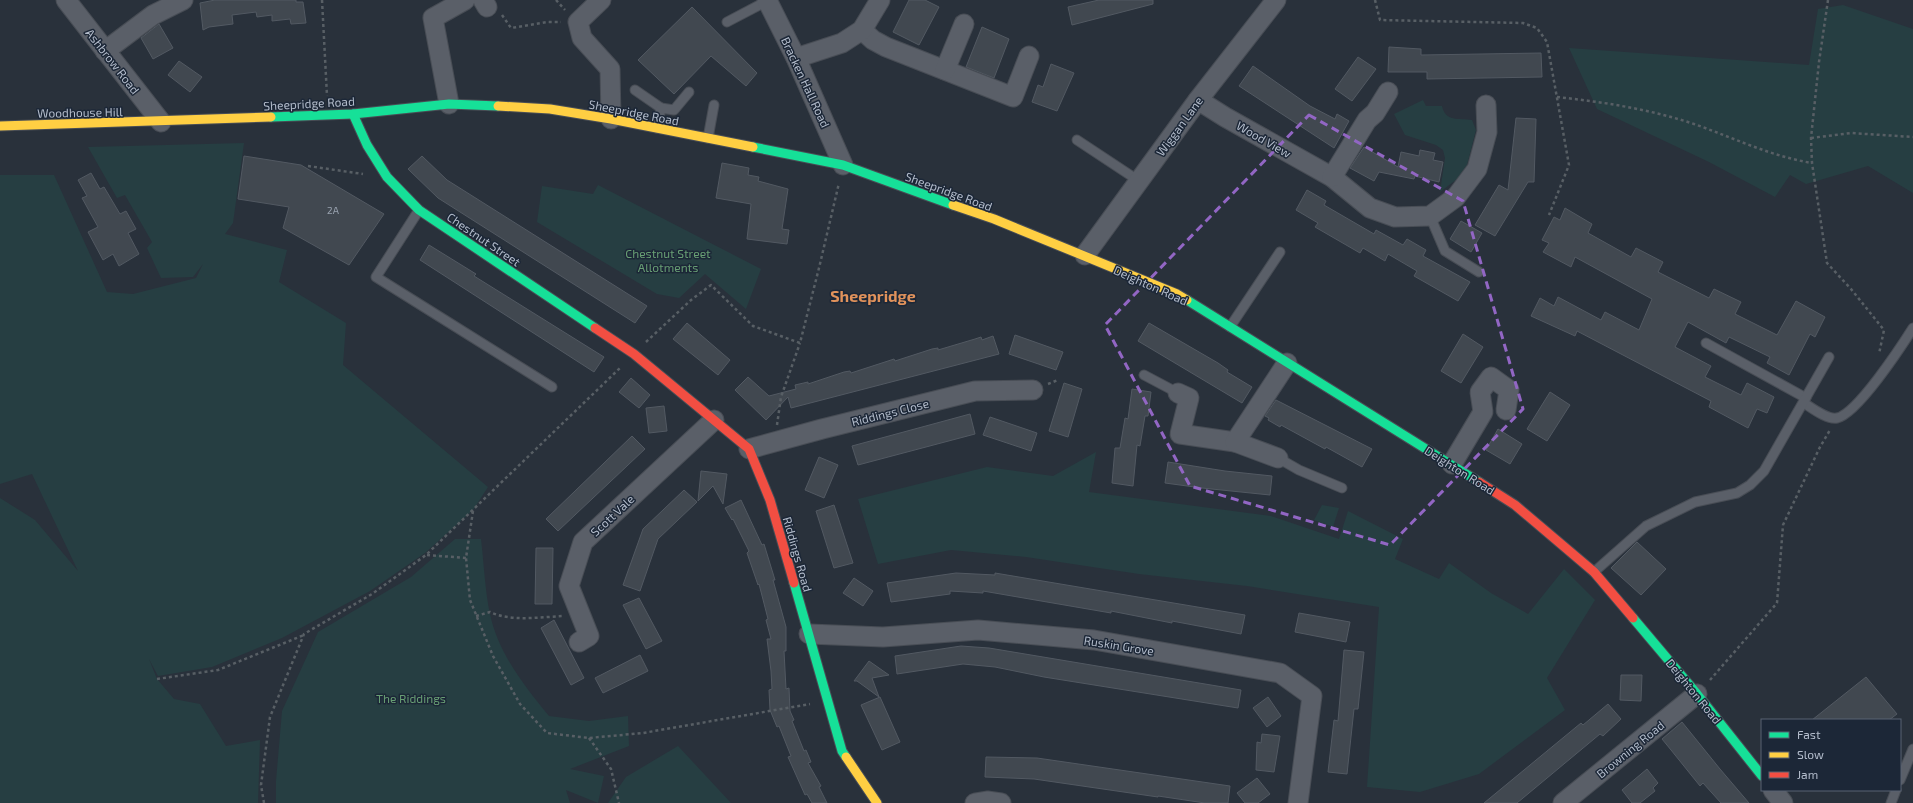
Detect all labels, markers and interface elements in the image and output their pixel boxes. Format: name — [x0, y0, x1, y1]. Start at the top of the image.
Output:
street label: Ashbrow Road — [83, 26, 143, 96]
street label: Bracken Hall Road — [779, 34, 833, 130]
street label: Sheepridge Road — [263, 94, 355, 112]
street label: Wiggan Lane — [1153, 94, 1205, 158]
street label: Sheepridge Road — [588, 96, 680, 128]
street label: Woodhouse Hill — [37, 104, 123, 120]
street label: Wood View — [1234, 118, 1294, 160]
street label: Sheepridge Road — [904, 169, 994, 213]
house number: 2A — [327, 204, 340, 216]
street label: Chestnut Street — [445, 209, 524, 269]
park label: Chestnut Street Allotments — [625, 246, 711, 274]
street label: Deighton Road — [1112, 262, 1190, 308]
district label: Sheepridge — [830, 286, 916, 305]
street label: Riddings Close — [850, 396, 930, 428]
street label: Deighton Road — [1422, 443, 1498, 497]
street label: Scott Vale — [587, 491, 637, 539]
street label: Riddings Road — [781, 515, 815, 593]
street label: Ruskin Grove — [1083, 633, 1155, 657]
street label: Deighton Road — [1663, 656, 1725, 726]
park label: The Riddings — [376, 691, 446, 705]
street label: Browning Road — [1593, 718, 1667, 780]
legend — [1761, 719, 1901, 791]
text: Fast — [1797, 727, 1821, 741]
text: Slow — [1797, 747, 1824, 761]
text: Jam — [1797, 767, 1818, 781]

